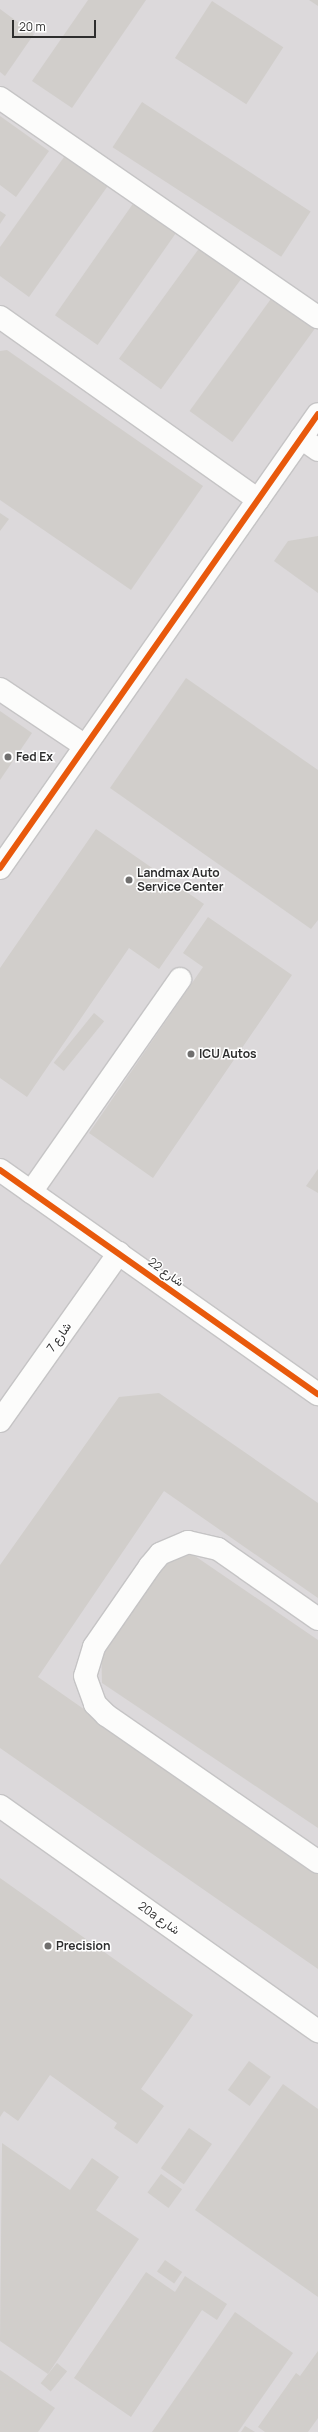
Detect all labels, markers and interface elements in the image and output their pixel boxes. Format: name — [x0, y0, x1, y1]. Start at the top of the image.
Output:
scale bar — [14, 12, 98, 38]
text: 20 m — [19, 18, 46, 35]
place label: Fed Ex — [16, 750, 53, 764]
marker: Fed Ex — [3, 752, 13, 762]
place label: Landmax Auto Service Center — [137, 866, 224, 894]
marker: Landmax Auto Service Center — [124, 875, 134, 885]
place label: ICU Autos — [199, 1047, 256, 1061]
marker: ICU Autos — [186, 1049, 196, 1059]
street label: شارع 22 — [145, 1255, 187, 1289]
street label: شارع 7 — [44, 1320, 74, 1354]
street label: 20a شارع — [135, 1899, 183, 1937]
place label: Precision — [56, 1939, 110, 1953]
marker: Precision — [43, 1941, 53, 1951]

